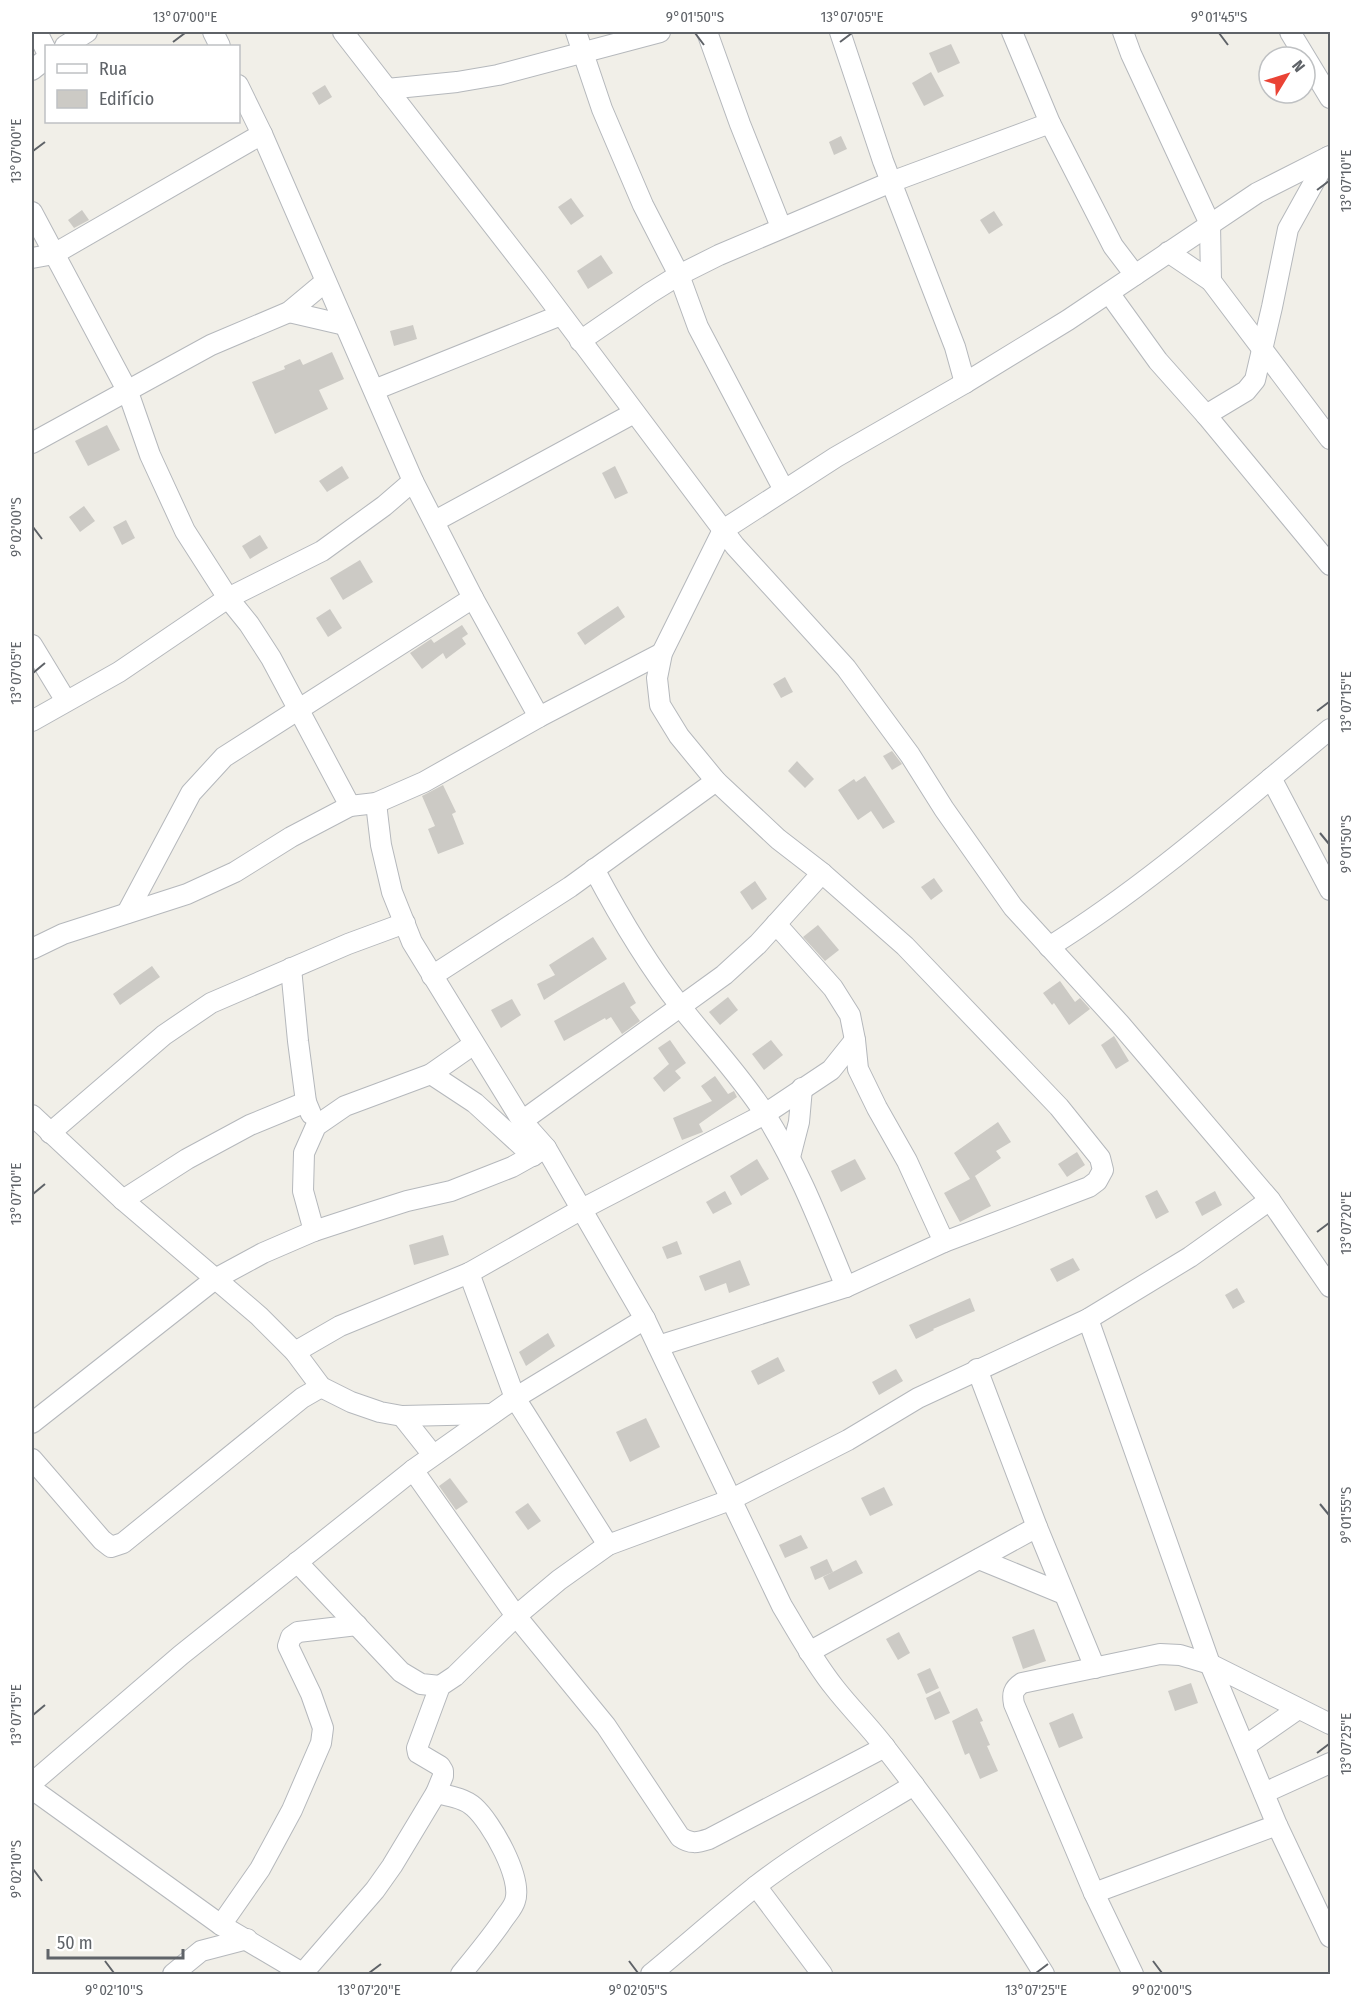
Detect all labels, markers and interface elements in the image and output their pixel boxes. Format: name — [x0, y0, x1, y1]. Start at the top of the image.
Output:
text: 13°07'00"E — [153, 8, 217, 26]
text: 9°01'50"S — [666, 8, 724, 26]
text: 13°07'05"E — [820, 8, 884, 26]
text: 9°01'45"S — [1191, 8, 1247, 26]
legend — [45, 45, 240, 123]
north arrow — [1257, 45, 1317, 105]
text: N — [1288, 56, 1309, 76]
text: Rua — [99, 58, 127, 80]
text: Edifício — [99, 88, 154, 110]
text: 13°07'00"E — [7, 119, 25, 183]
text: 13°07'10"E — [1337, 150, 1355, 212]
text: 9°02'00"S — [7, 497, 25, 557]
text: 13°07'05"E — [7, 641, 25, 705]
text: 13°07'15"E — [1337, 671, 1355, 733]
text: 9°01'50"S — [1337, 815, 1355, 873]
text: 13°07'10"E — [7, 1163, 25, 1225]
text: 13°07'20"E — [1337, 1191, 1355, 1255]
text: 9°01'55"S — [1337, 1486, 1355, 1544]
text: 13°07'15"E — [7, 1684, 25, 1746]
text: 13°07'25"E — [1337, 1713, 1355, 1775]
text: 9°02'10"S — [7, 1840, 25, 1898]
scale bar — [48, 1922, 183, 1960]
text: 50 m — [57, 1932, 93, 1954]
text: 9°02'10"S — [85, 1981, 143, 1999]
text: 13°07'20"E — [337, 1981, 401, 1999]
text: 9°02'05"S — [609, 1981, 667, 1999]
text: 13°07'25"E — [1005, 1981, 1067, 1999]
text: 9°02'00"S — [1132, 1981, 1192, 1999]

